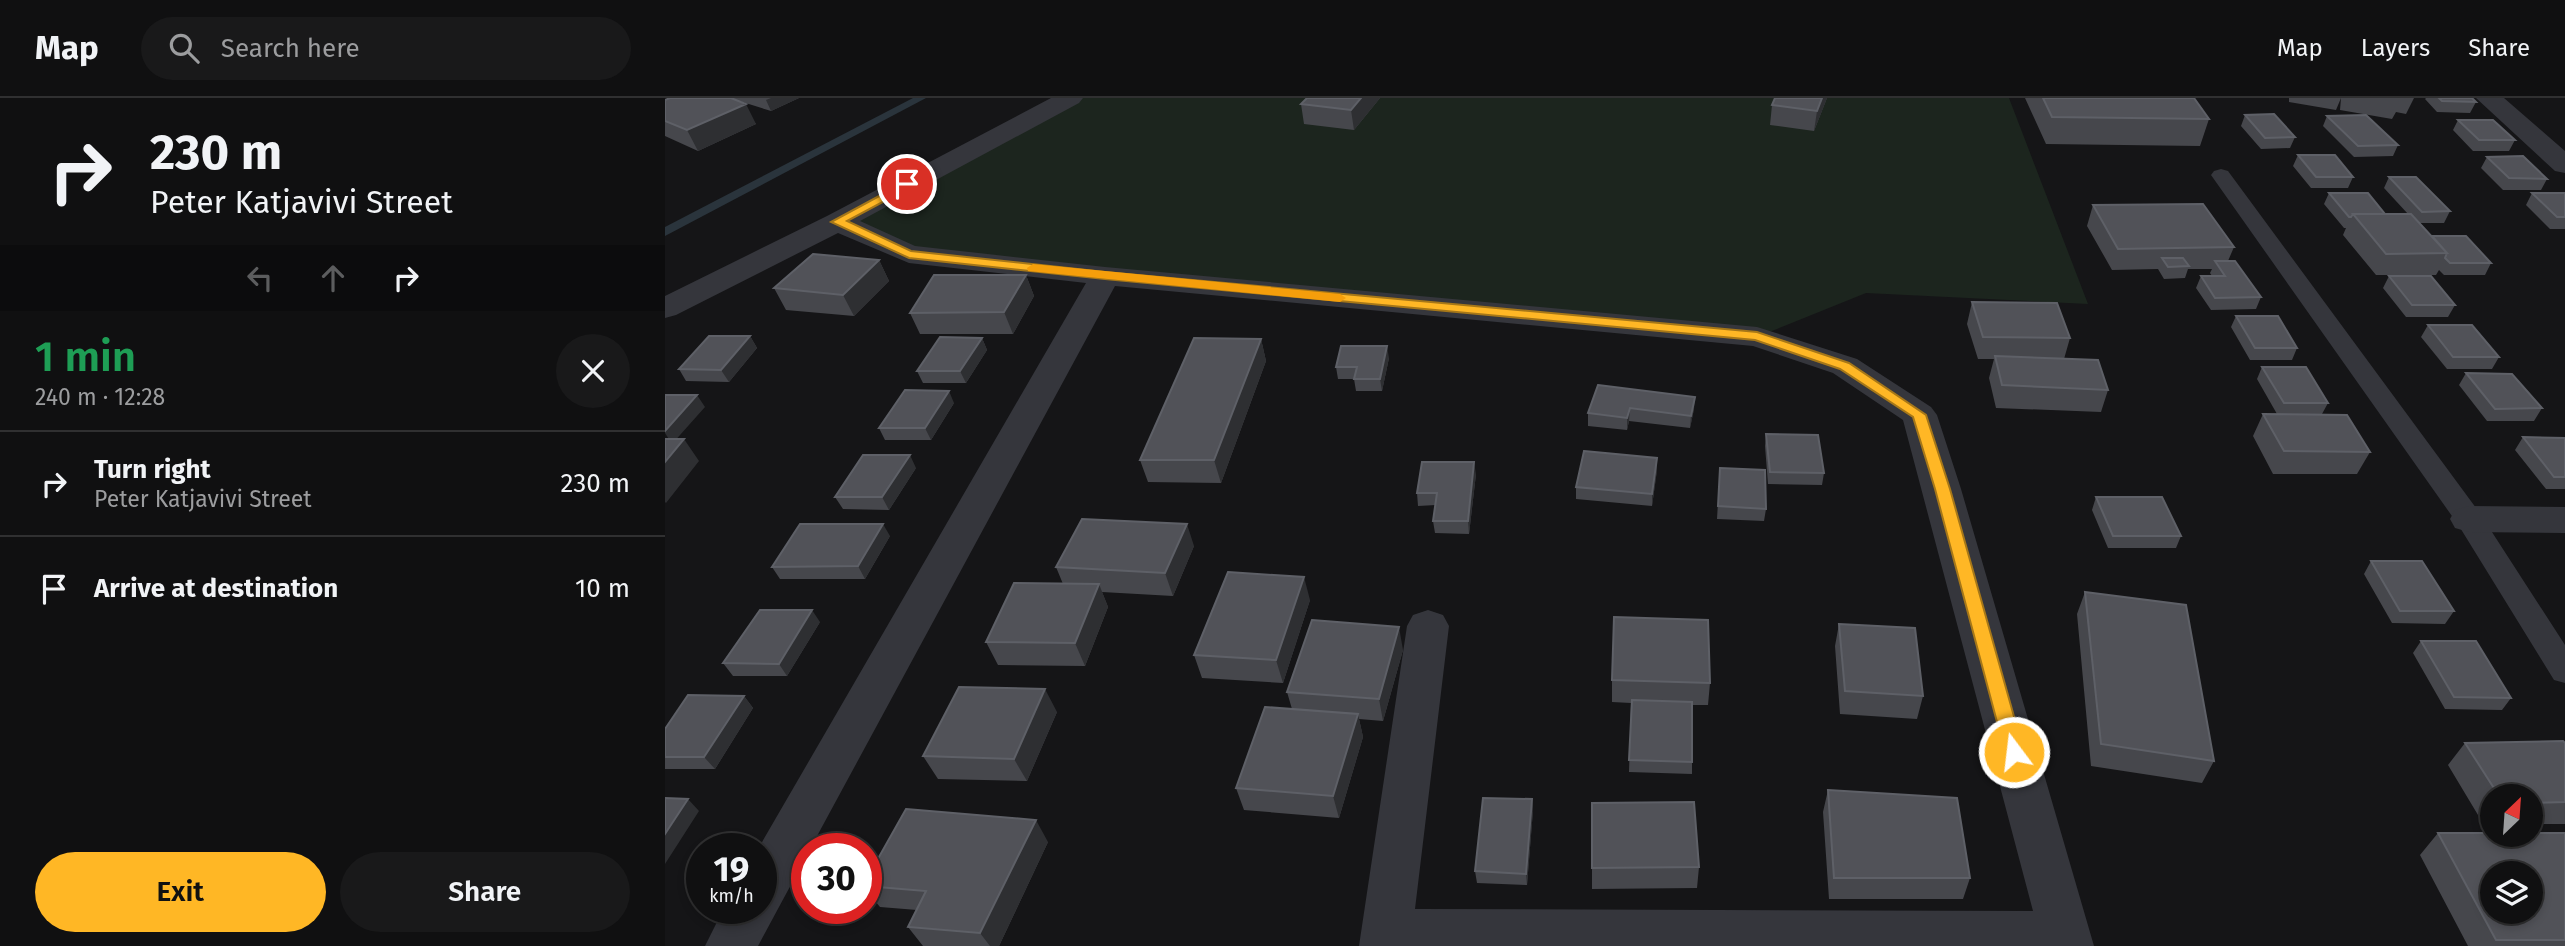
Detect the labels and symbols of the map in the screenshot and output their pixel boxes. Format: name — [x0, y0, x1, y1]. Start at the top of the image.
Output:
pin — [877, 154, 937, 214]
position arrow — [1977, 715, 2051, 789]
north arrow — [2480, 784, 2543, 847]
speed limit sign: 30 — [791, 833, 882, 924]

